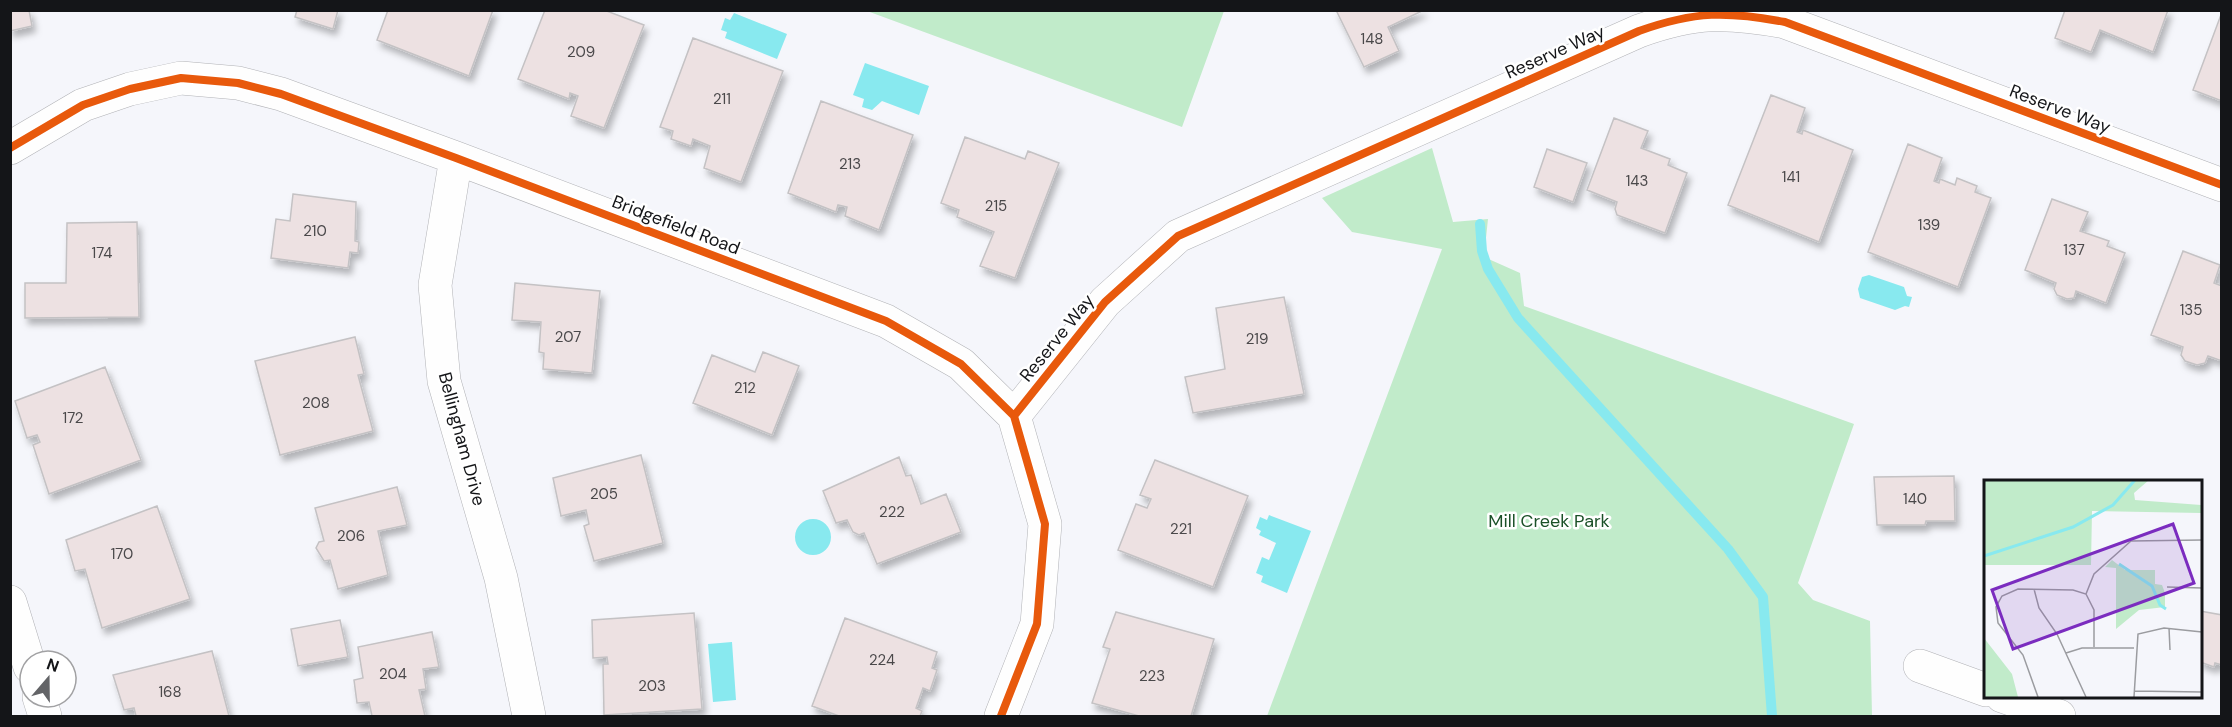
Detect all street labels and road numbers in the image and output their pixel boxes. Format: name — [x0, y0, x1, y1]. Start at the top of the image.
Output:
street label: Reserve Way — [1502, 19, 1608, 85]
street label: Reserve Way — [2006, 79, 2114, 139]
street label: Bridgefield Road — [609, 190, 743, 260]
street label: Reserve Way — [1014, 289, 1100, 387]
street label: Bellingham Drive — [433, 370, 491, 508]

